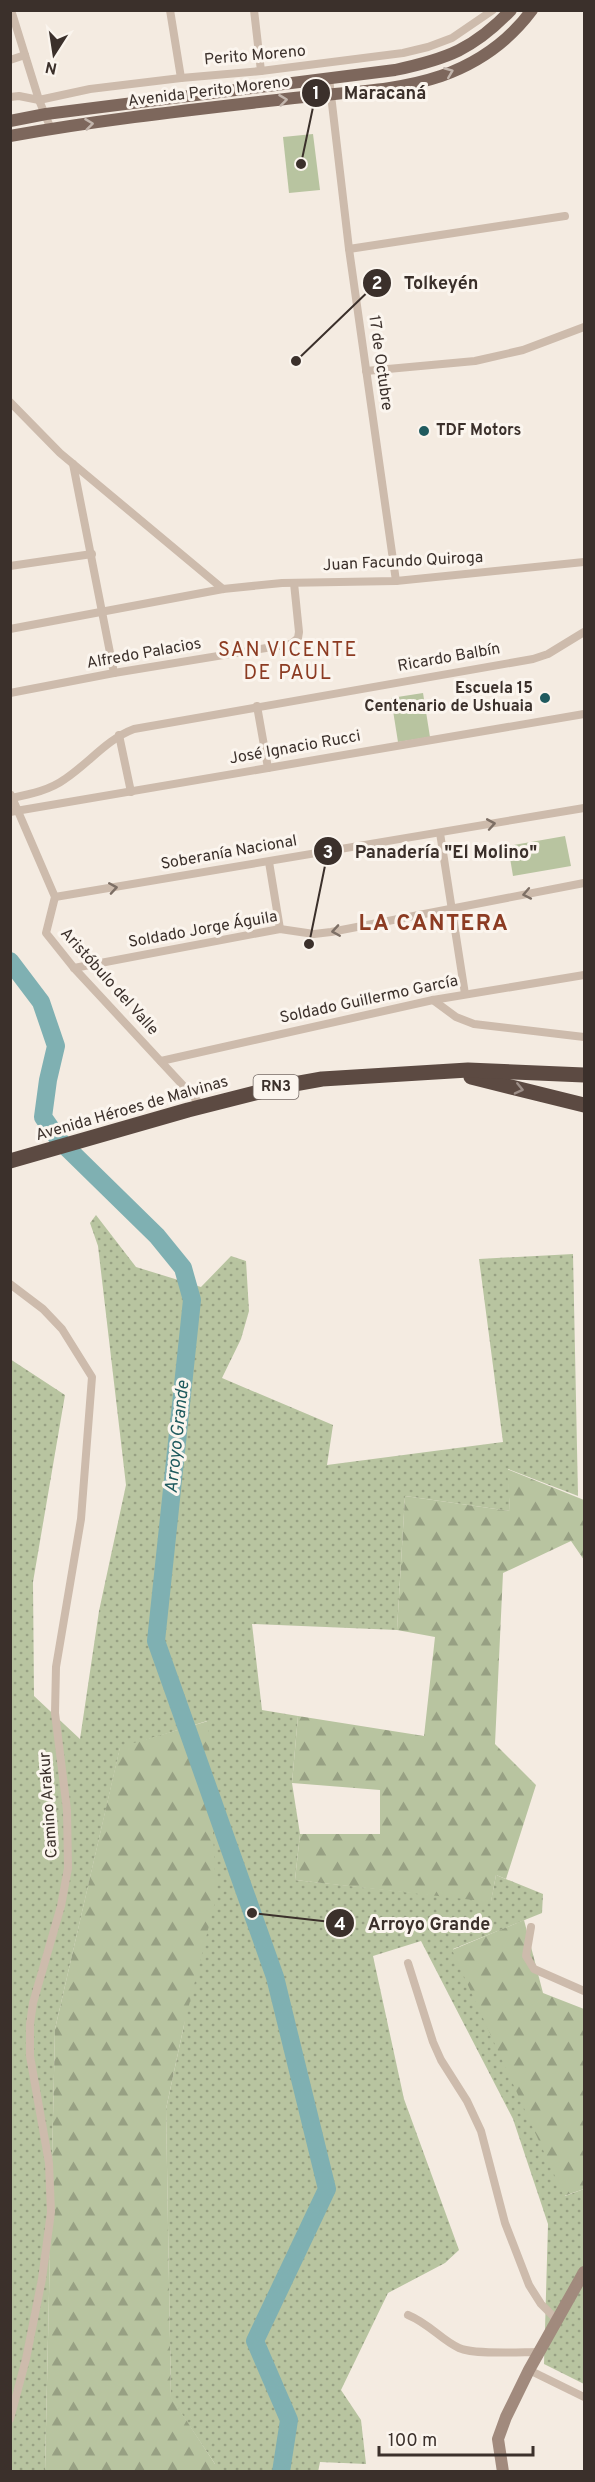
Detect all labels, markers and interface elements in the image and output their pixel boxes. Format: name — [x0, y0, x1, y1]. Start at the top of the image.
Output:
north arrow — [24, 24, 84, 84]
street label: Perito Moreno — [203, 42, 307, 70]
text: N — [44, 56, 59, 78]
one-way arrow — [443, 67, 454, 79]
street label: Avenida Perito Moreno — [127, 72, 291, 112]
callout: Maracaná — [301, 75, 438, 111]
text: 1 — [312, 83, 320, 106]
text: Maracaná — [344, 83, 426, 106]
one-way arrow — [278, 94, 287, 106]
one-way arrow — [84, 118, 94, 130]
callout: Tolkeyén — [362, 265, 490, 301]
text: 2 — [371, 273, 383, 296]
text: Tolkeyén — [404, 273, 478, 296]
street label: 17 de Octubre — [363, 314, 397, 412]
place label: TDF Motors — [436, 421, 522, 441]
marker: TDF Motors — [417, 424, 431, 438]
street label: Juan Facundo Quiroga — [322, 548, 484, 576]
street label: Alfredo Palacios — [85, 634, 203, 674]
district label: SAN VICENTE DE PAUL — [218, 638, 358, 687]
street label: Ricardo Balbín — [396, 639, 502, 677]
place label: Escuela 15 Centenario de Ushuaia — [364, 679, 533, 717]
marker: Escuela 15 Centenario de Ushuaia — [538, 691, 552, 705]
street label: José Ignacio Rucci — [228, 727, 362, 769]
one-way arrow — [486, 818, 496, 831]
street label: Soberanía Nacional — [159, 831, 299, 875]
callout: Panadería "El Molino" — [313, 833, 549, 869]
text: 3 — [323, 842, 333, 865]
text: Panadería "El Molino" — [355, 842, 537, 865]
one-way arrow — [107, 882, 117, 895]
one-way arrow — [522, 887, 532, 900]
street label: Soldado Jorge Águila — [126, 905, 279, 953]
district label: LA CANTERA — [359, 911, 509, 938]
street label: Aristóbulo del Valle — [55, 924, 163, 1040]
one-way arrow — [331, 924, 341, 937]
street label: Soldado Guillermo García — [278, 971, 460, 1029]
street label: Avenida Héroes de Malvinas — [33, 1072, 231, 1146]
road number: RN3 — [254, 1075, 298, 1099]
one-way arrow — [514, 1081, 524, 1094]
water label: Arroyo Grande — [161, 1379, 195, 1494]
street label: Camino Arakur — [35, 1751, 63, 1859]
callout: Arroyo Grande — [325, 1905, 502, 1941]
text: 4 — [334, 1914, 346, 1937]
text: Arroyo Grande — [368, 1914, 490, 1937]
scale bar — [379, 2419, 534, 2457]
text: 100 m — [388, 2430, 437, 2453]

